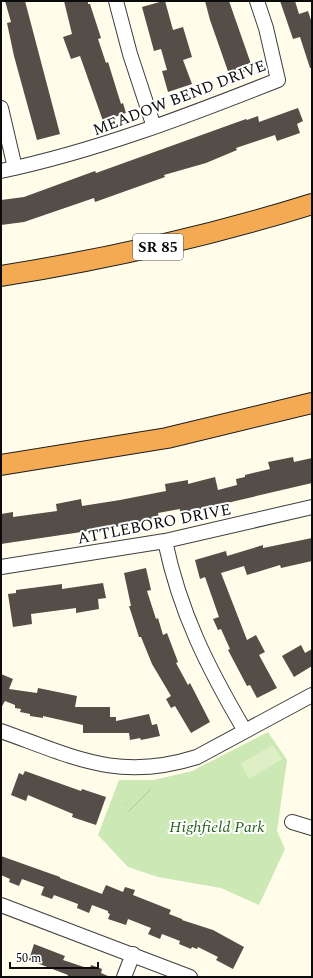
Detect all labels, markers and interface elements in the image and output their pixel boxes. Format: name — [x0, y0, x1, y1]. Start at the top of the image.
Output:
street label: MEADOW BEND DRIVE — [89, 54, 270, 142]
road number: SR 85 — [133, 234, 183, 260]
street label: ATTLEBORO DRIVE — [75, 497, 233, 551]
park label: Highfield Park — [169, 815, 265, 839]
scale bar — [10, 944, 98, 970]
text: 50 m — [16, 949, 41, 968]

